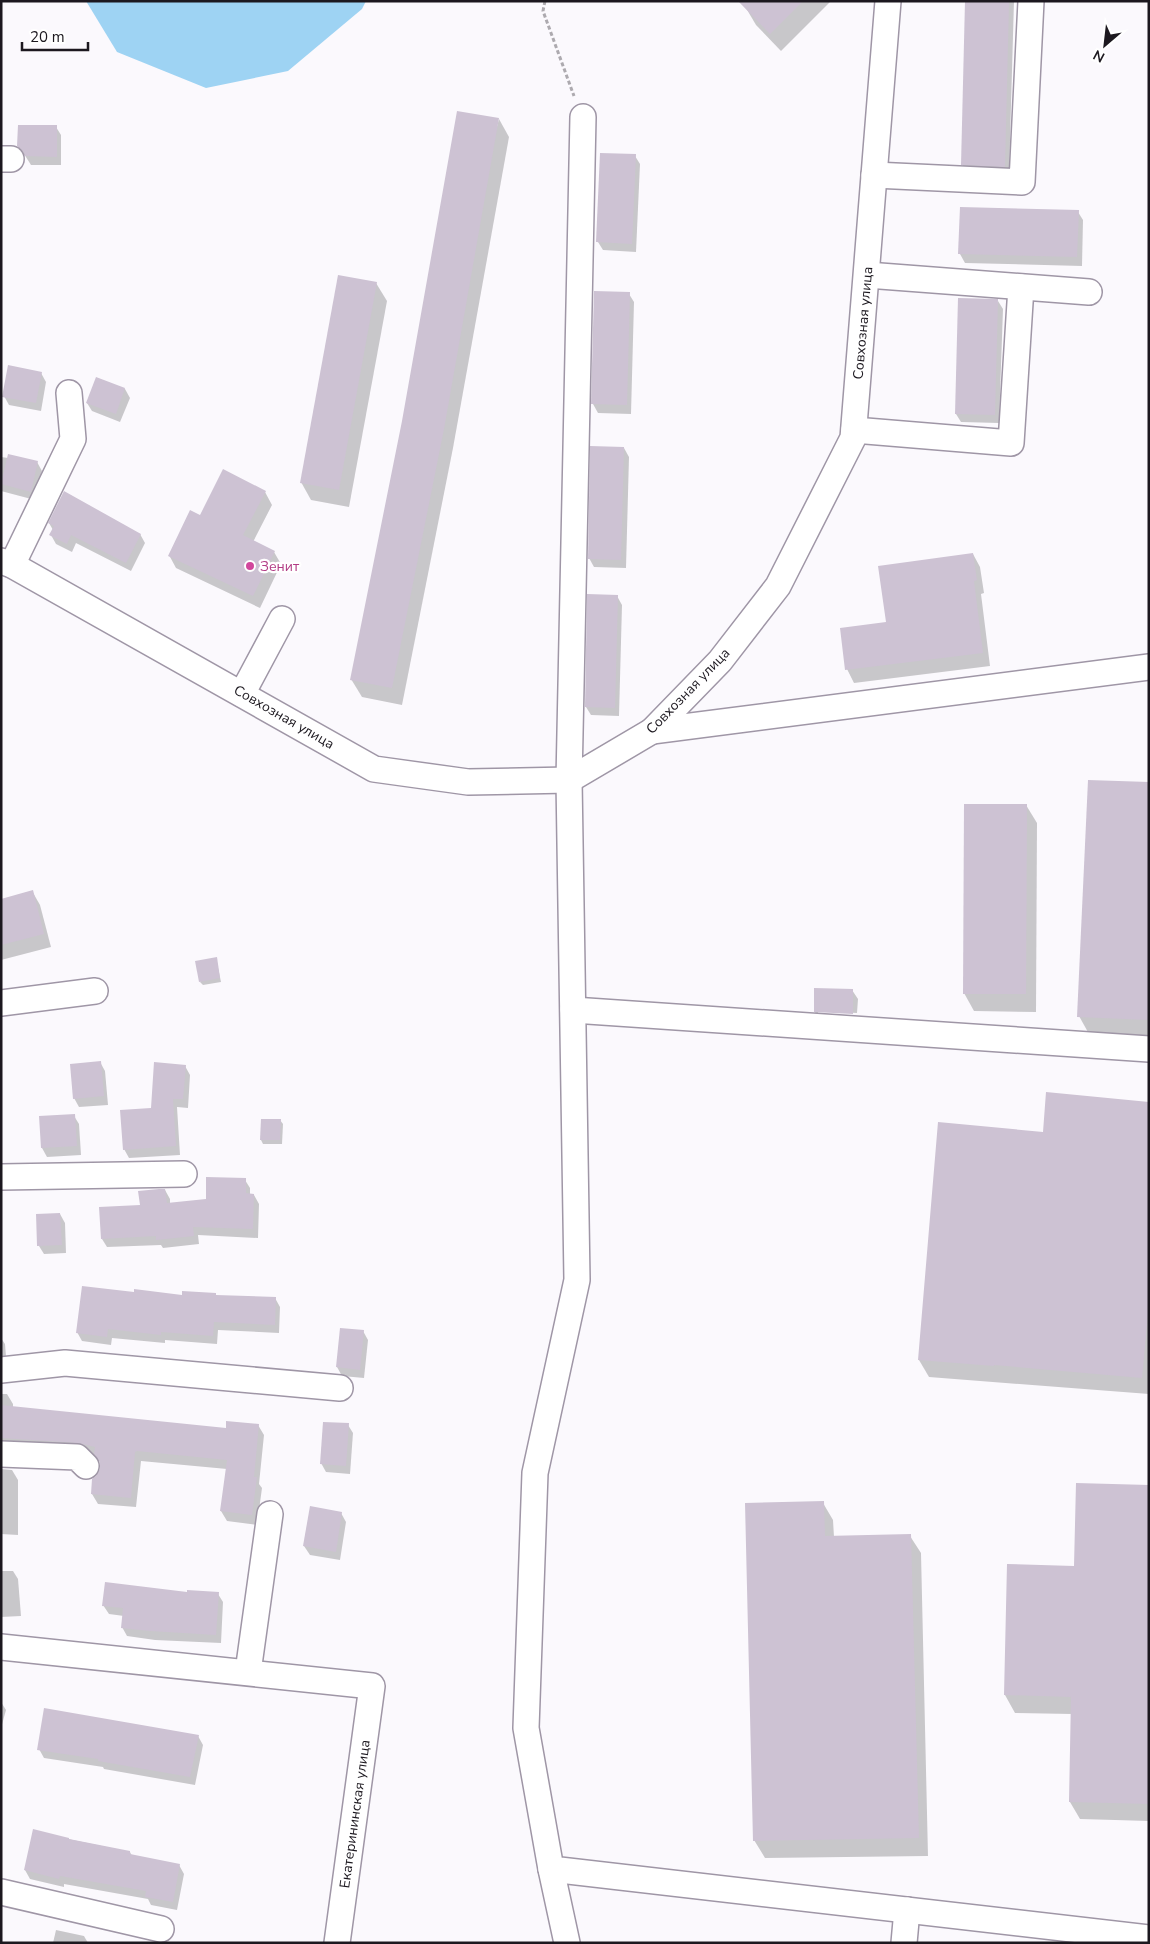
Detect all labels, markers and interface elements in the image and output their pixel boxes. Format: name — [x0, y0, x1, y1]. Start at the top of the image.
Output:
scale bar — [22, 20, 89, 52]
north arrow — [1080, 20, 1130, 70]
text: 20 m — [30, 27, 65, 47]
text: N — [1090, 45, 1108, 67]
street label: Совхозная улица — [849, 266, 877, 380]
place label: Зенит — [260, 557, 300, 576]
marker: Зенит — [244, 560, 256, 572]
street label: Совхозная улица — [642, 644, 734, 738]
street label: Совхозная улица — [230, 681, 338, 753]
street label: Екатерининская улица — [335, 1739, 375, 1889]

